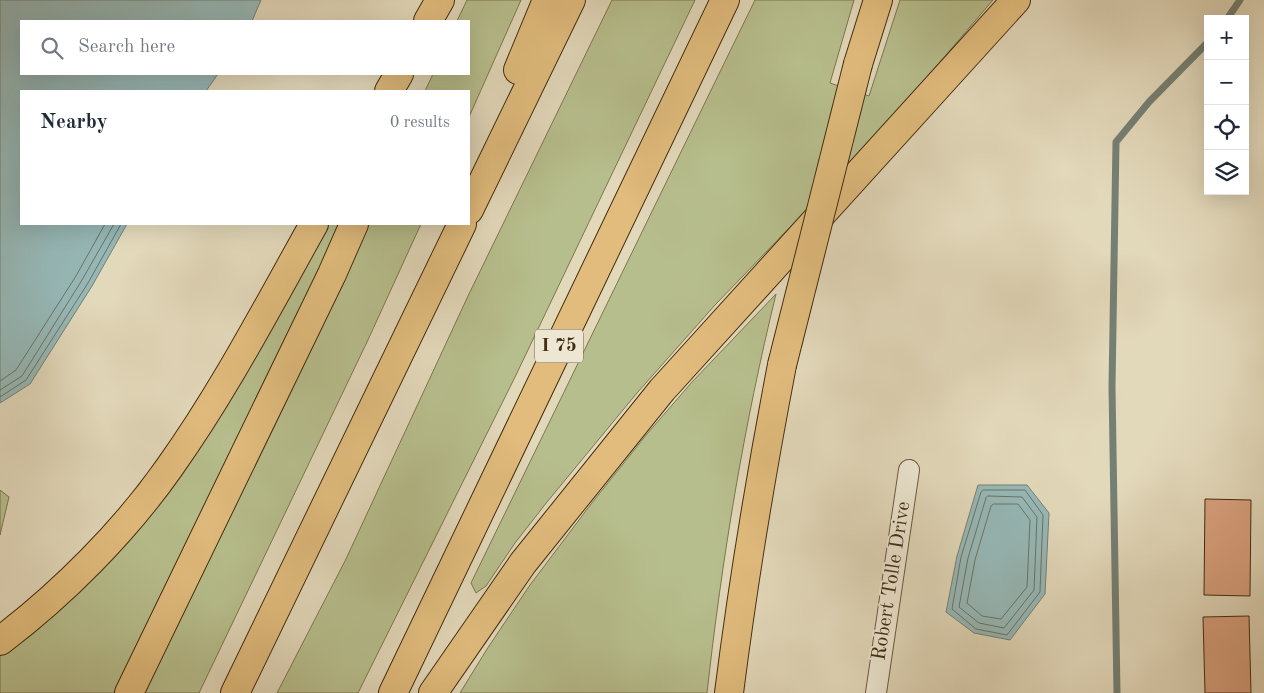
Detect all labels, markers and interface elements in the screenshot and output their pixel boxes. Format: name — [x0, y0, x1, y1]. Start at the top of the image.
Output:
map controls — [1204, 15, 1249, 195]
button: + — [1204, 15, 1249, 60]
search box — [20, 20, 470, 75]
icon: search — [38, 34, 66, 62]
text: Search here — [78, 38, 175, 57]
button: − — [1204, 60, 1249, 105]
button: locate — [1204, 105, 1249, 150]
text: Nearby — [40, 112, 108, 133]
text: 0 results — [390, 115, 450, 131]
button: layers — [1204, 150, 1249, 195]
road number: I 75 — [535, 330, 583, 362]
street label: Robert Tolle Drive — [870, 500, 914, 662]

